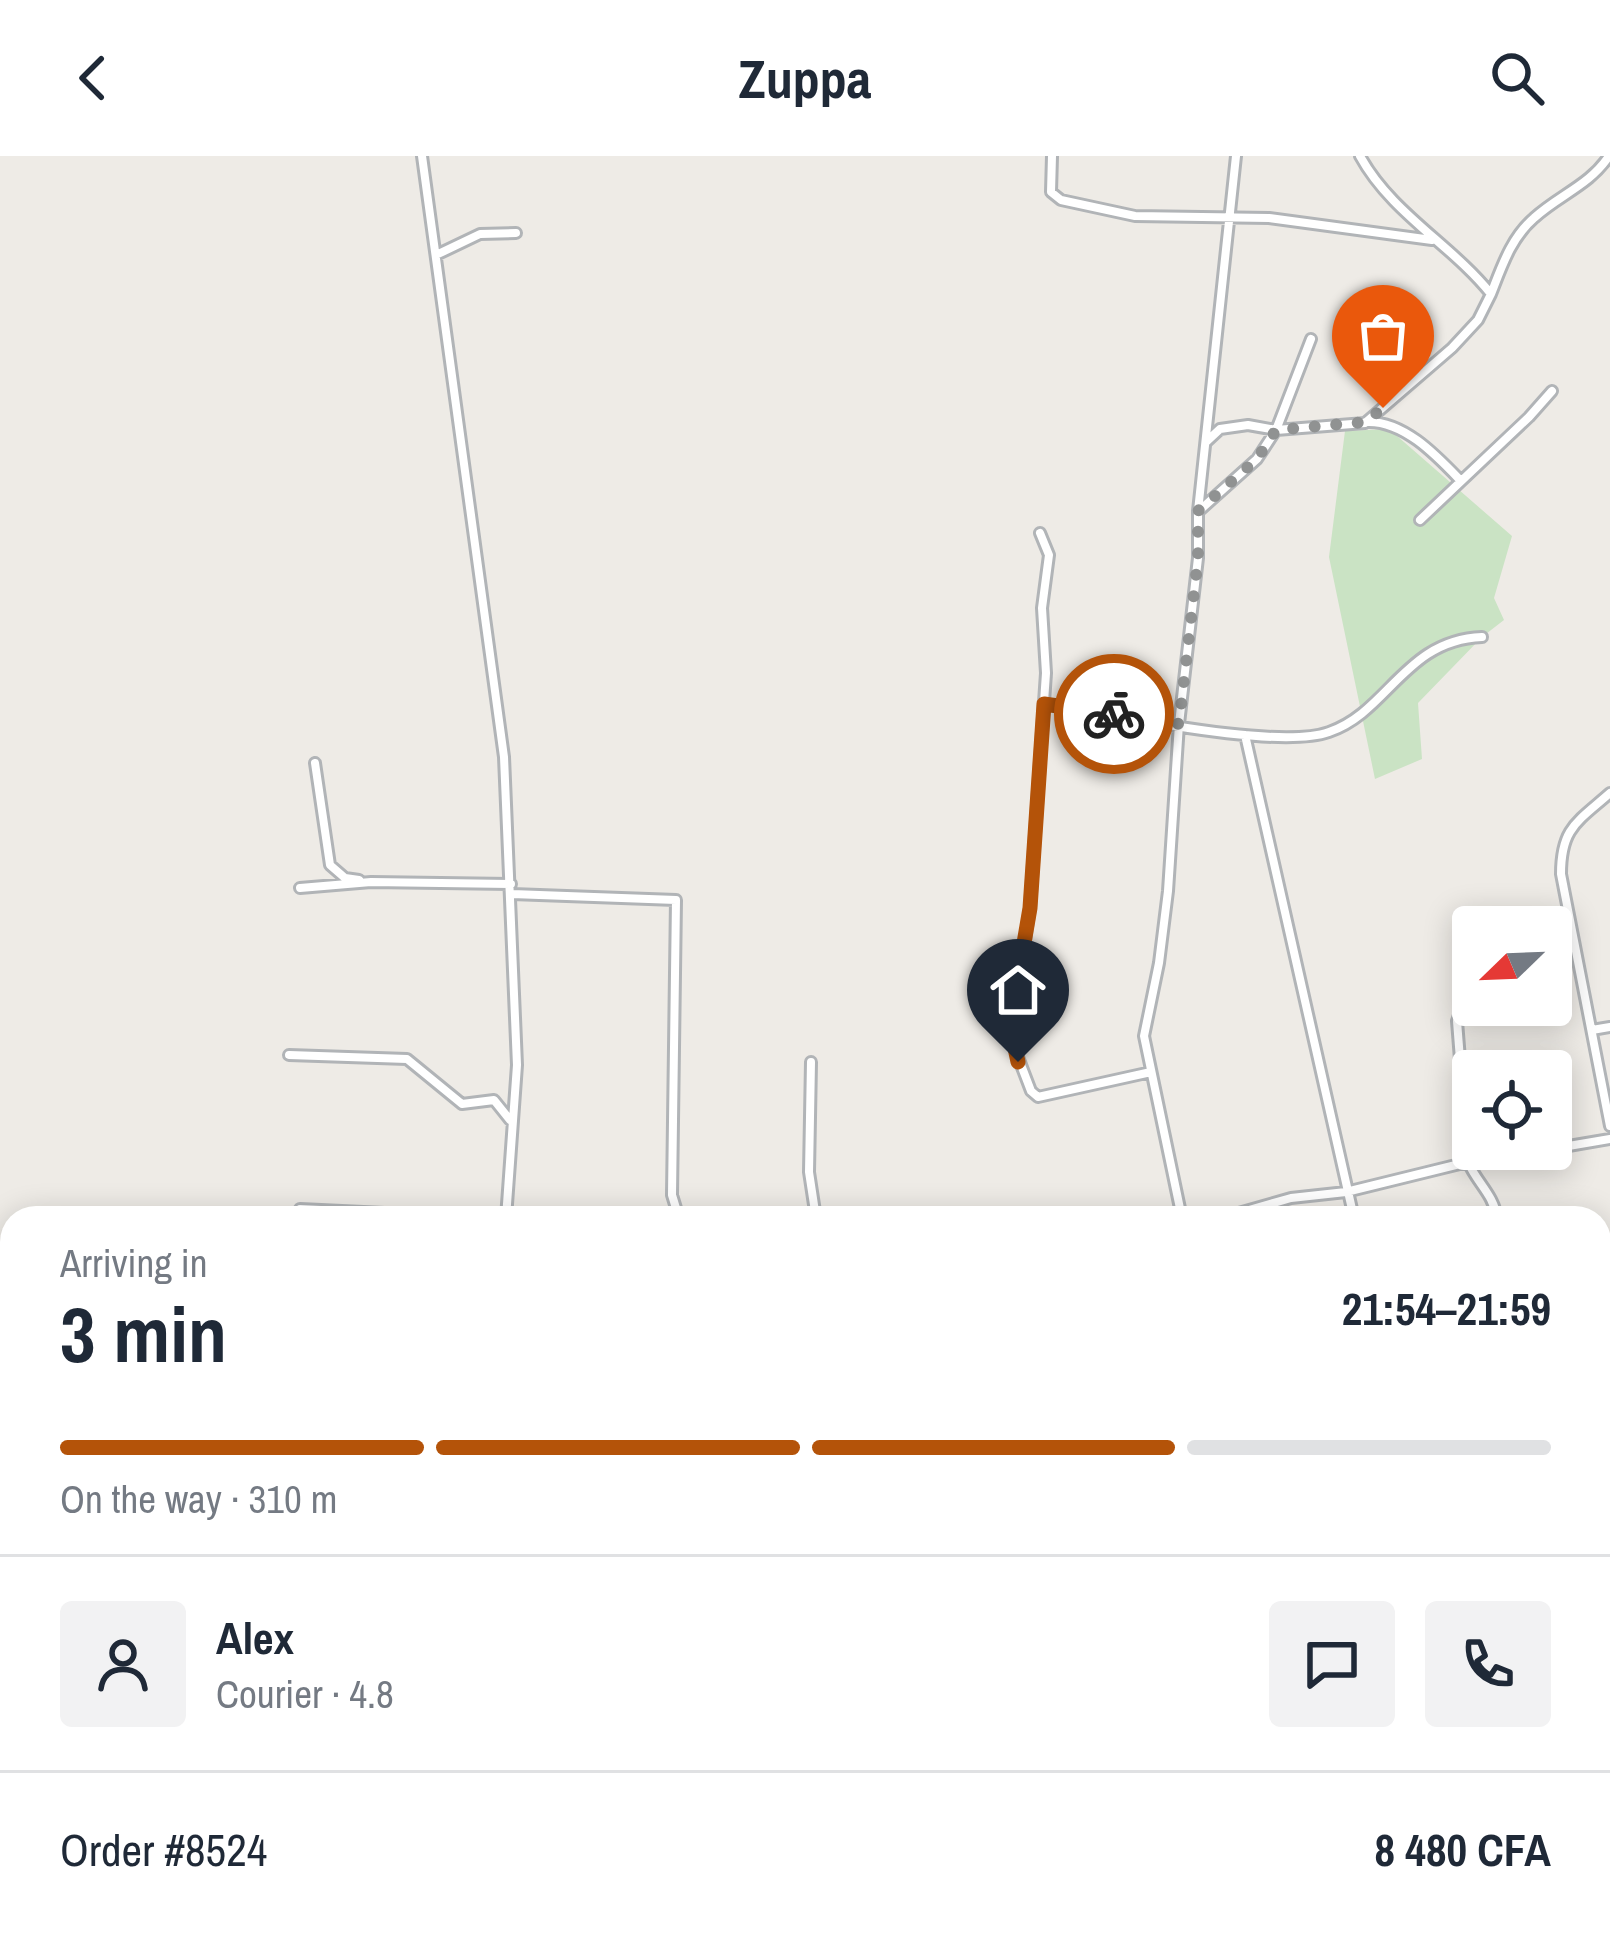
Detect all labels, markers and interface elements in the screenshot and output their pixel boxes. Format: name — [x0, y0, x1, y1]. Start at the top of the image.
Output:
text: Zuppa — [739, 42, 871, 115]
icon: back — [60, 45, 126, 111]
icon: search — [1484, 45, 1550, 111]
pin — [1332, 285, 1434, 408]
icon: bag — [1350, 303, 1416, 369]
courier — [1054, 654, 1174, 774]
icon: bike — [1081, 681, 1147, 747]
north arrow — [1452, 906, 1572, 1026]
map controls — [1452, 906, 1572, 1170]
pin — [967, 939, 1069, 1062]
icon: home — [985, 957, 1051, 1023]
button: locate — [1452, 1050, 1572, 1170]
text: Arriving in — [60, 1237, 208, 1289]
text: 21:54–21:59 — [1342, 1278, 1551, 1339]
text: 3 min — [60, 1281, 227, 1386]
text: On the way · 310 m — [60, 1473, 337, 1525]
button: person — [60, 1601, 186, 1727]
button: chat — [1269, 1601, 1395, 1727]
button: phone — [1425, 1601, 1551, 1727]
text: Alex — [216, 1607, 294, 1668]
text: Courier · 4.8 — [216, 1668, 394, 1720]
text: Order #8524 — [60, 1819, 267, 1880]
text: 8 480 CFA — [1375, 1819, 1551, 1880]

